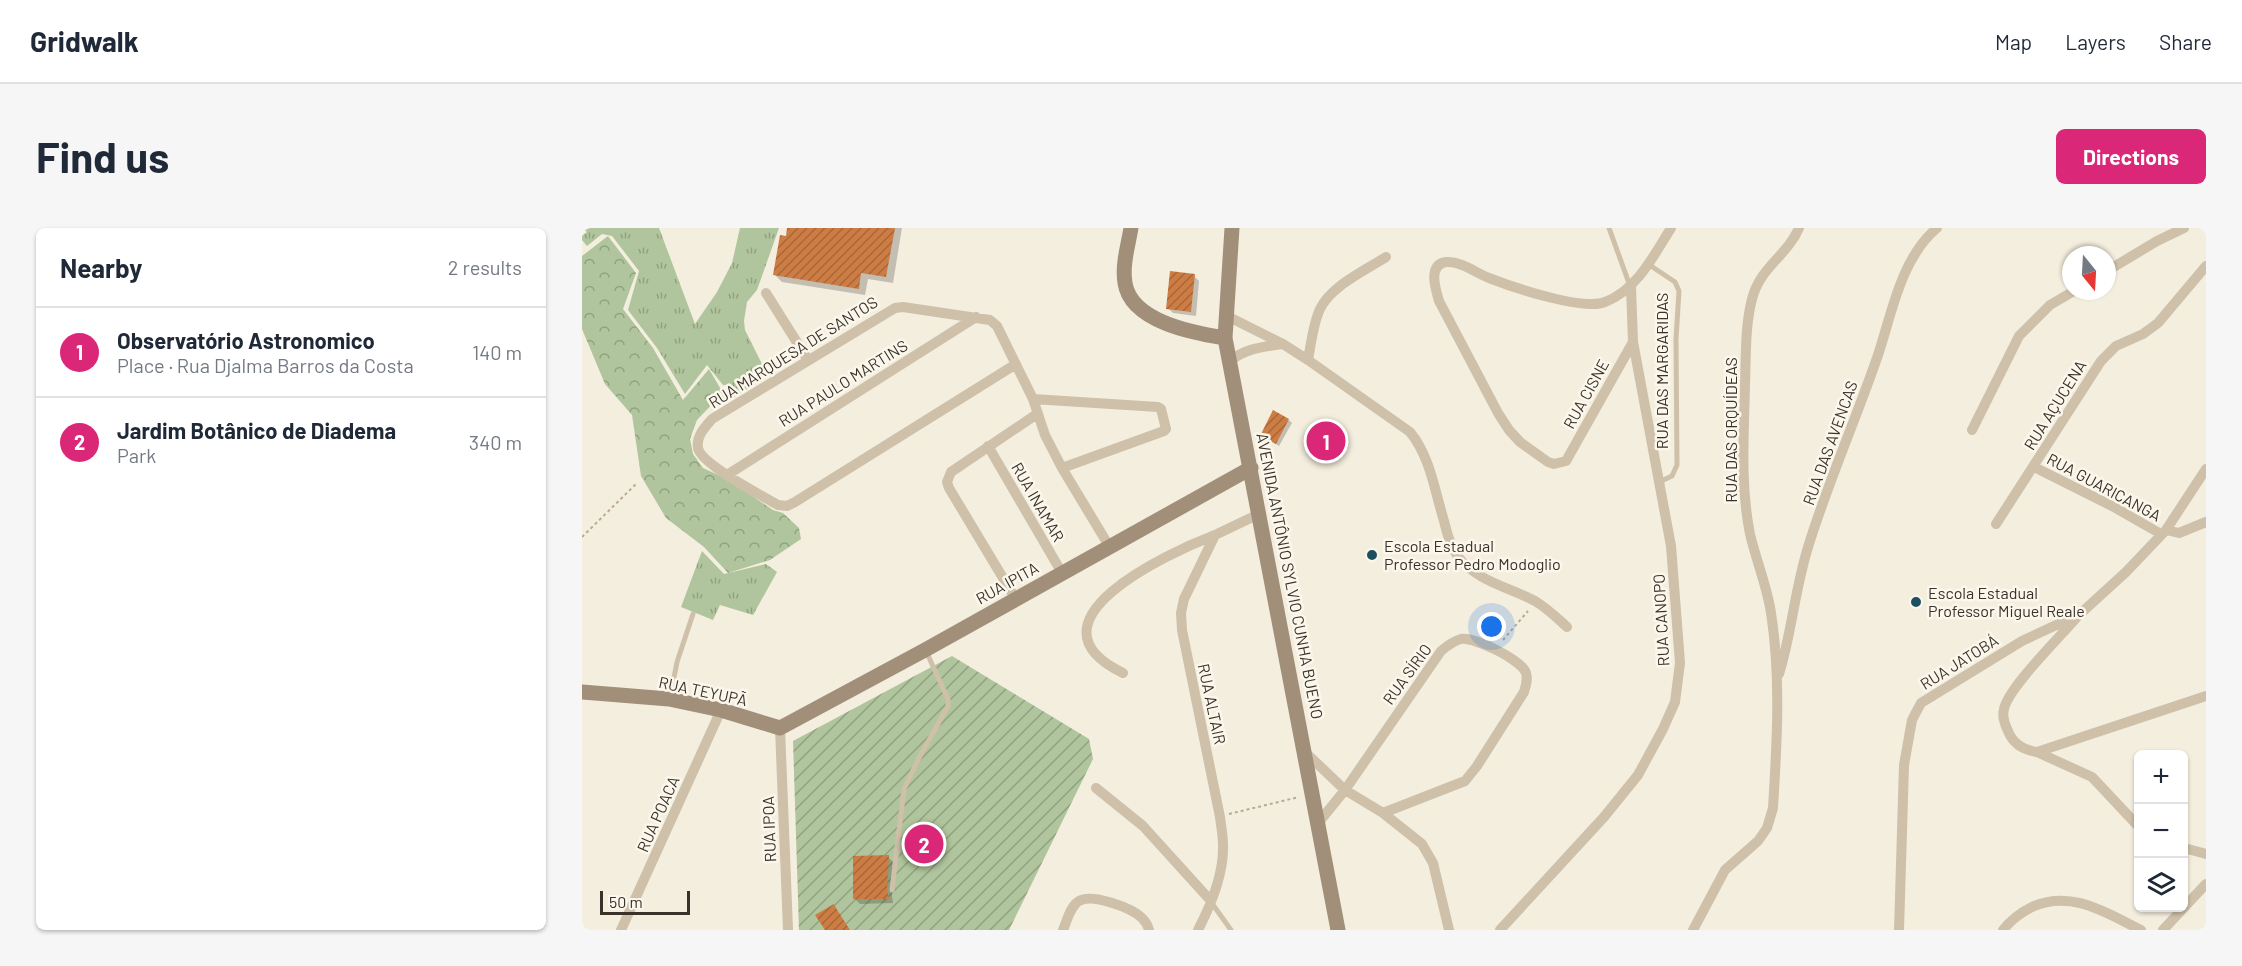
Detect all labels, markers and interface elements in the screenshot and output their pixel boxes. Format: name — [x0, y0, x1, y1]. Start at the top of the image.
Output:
text: Gridwalk — [30, 24, 139, 58]
text: Map — [1995, 29, 2032, 54]
text: Layers — [2065, 29, 2126, 54]
text: Share — [2159, 29, 2212, 54]
button: Directions — [2056, 129, 2206, 184]
text: Find us — [36, 131, 169, 181]
north arrow — [2062, 246, 2116, 300]
text: Nearby — [60, 252, 142, 283]
text: 2 results — [448, 255, 522, 279]
street label: RUA MARQUESA DE SANTOS — [705, 292, 881, 411]
street label: RUA DAS MARGARIDAS — [1652, 293, 1671, 449]
text: Observatório Astronomico — [117, 327, 375, 353]
street label: RUA PAULO MARTINS — [775, 335, 911, 430]
text: 1 — [76, 340, 83, 364]
text: 140 m — [472, 340, 522, 364]
text: Place · Rua Djalma Barros da Costa — [117, 353, 414, 377]
street label: RUA CISNE — [1559, 356, 1612, 432]
street label: RUA AÇUCENA — [2019, 356, 2090, 453]
street label: RUA DAS ORQUÍDEAS — [1721, 357, 1740, 503]
street label: RUA DAS AVENCAS — [1798, 378, 1861, 508]
text: Jardim Botânico de Diadema — [117, 417, 396, 443]
pin: 1 — [1306, 418, 1346, 464]
text: 2 — [74, 430, 85, 454]
text: 340 m — [469, 430, 522, 454]
street label: AVENIDA ANTÔNIO SYLVIO CUNHA BUENO — [1253, 431, 1328, 721]
text: Park — [117, 443, 156, 467]
street label: RUA GUARICANGA — [2044, 449, 2165, 525]
street label: RUA INAMAR — [1008, 459, 1069, 545]
place label: Escola Estadual Professor Pedro Modoglio — [1384, 536, 1561, 573]
marker: Escola Estadual Professor Pedro Modoglio — [1365, 548, 1379, 562]
street label: RUA IPITA — [972, 557, 1042, 608]
street label: RUA CANOPO — [1649, 573, 1672, 667]
place label: Escola Estadual Professor Miguel Reale — [1928, 583, 2085, 620]
marker: Escola Estadual Professor Miguel Reale — [1909, 595, 1923, 609]
your location — [1477, 612, 1506, 641]
street label: RUA JATOBÁ — [1916, 630, 2001, 693]
street label: RUA SÍRIO — [1378, 640, 1435, 708]
street label: RUA ALTAIR — [1195, 662, 1230, 746]
street label: RUA TEYUPÃ — [657, 672, 749, 709]
map controls — [2134, 750, 2188, 912]
button: + — [2134, 750, 2188, 804]
street label: RUA POACA — [632, 773, 683, 855]
street label: RUA IPOA — [758, 795, 779, 862]
button: − — [2134, 804, 2188, 858]
pin: 2 — [904, 822, 944, 866]
button: layers — [2134, 858, 2188, 912]
scale bar — [600, 888, 690, 916]
text: 50 m — [609, 892, 643, 911]

